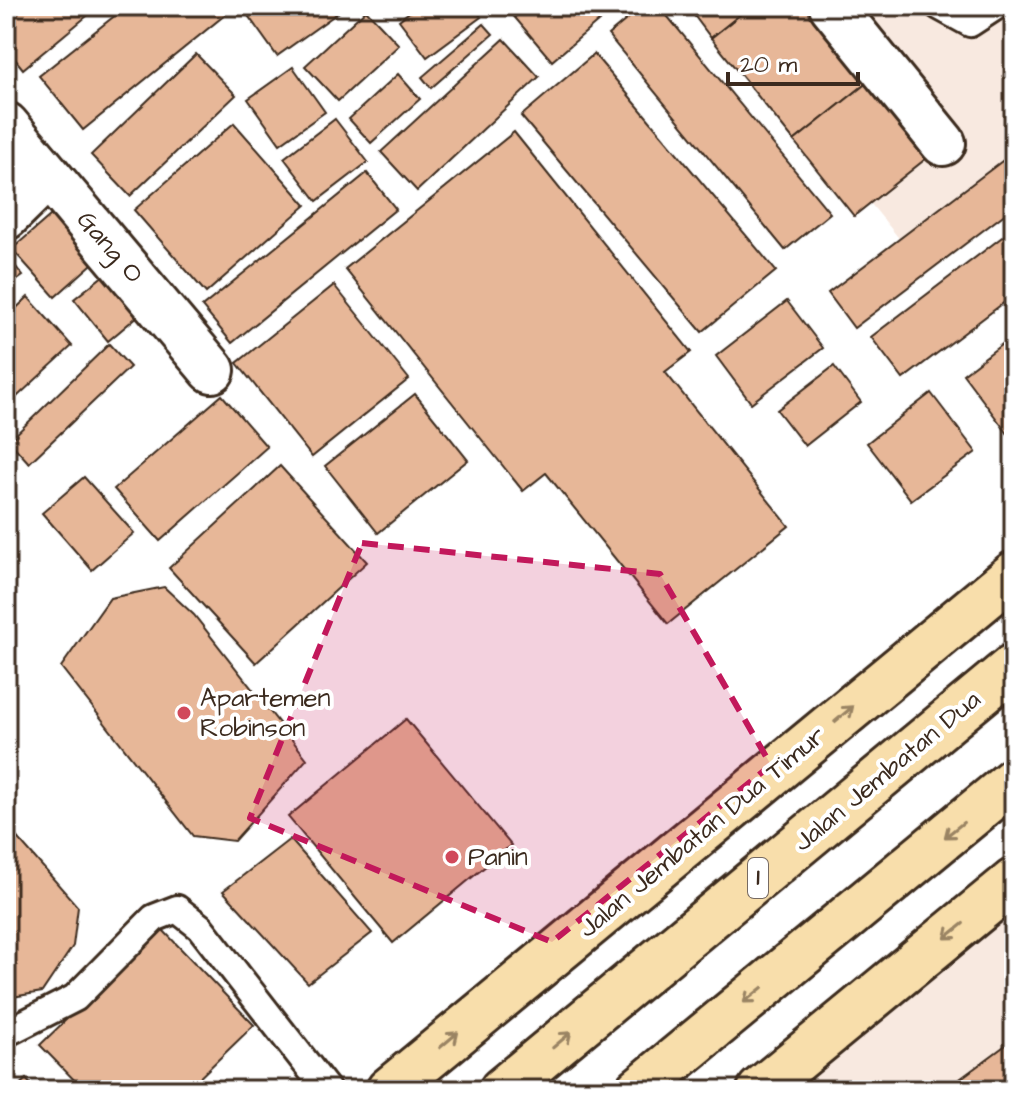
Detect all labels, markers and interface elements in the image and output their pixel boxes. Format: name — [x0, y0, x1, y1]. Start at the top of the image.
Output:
scale bar — [728, 36, 858, 86]
text: 20 m — [740, 48, 797, 82]
street label: Gang O — [67, 203, 152, 292]
place label: Apartemen Robinson — [200, 680, 331, 746]
street label: Jalan Jembatan Dua — [786, 682, 988, 860]
marker: Apartemen Robinson — [175, 704, 193, 722]
one-way arrow — [833, 705, 854, 723]
street label: Jalan Jembatan Dua Timur — [571, 718, 833, 946]
one-way arrow — [944, 821, 965, 839]
place label: Panin — [468, 839, 528, 875]
marker: Panin — [443, 848, 461, 866]
road number: 1 — [748, 858, 768, 898]
one-way arrow — [944, 922, 965, 939]
one-way arrow — [743, 986, 764, 1004]
one-way arrow — [438, 1031, 459, 1049]
one-way arrow — [551, 1031, 572, 1049]

